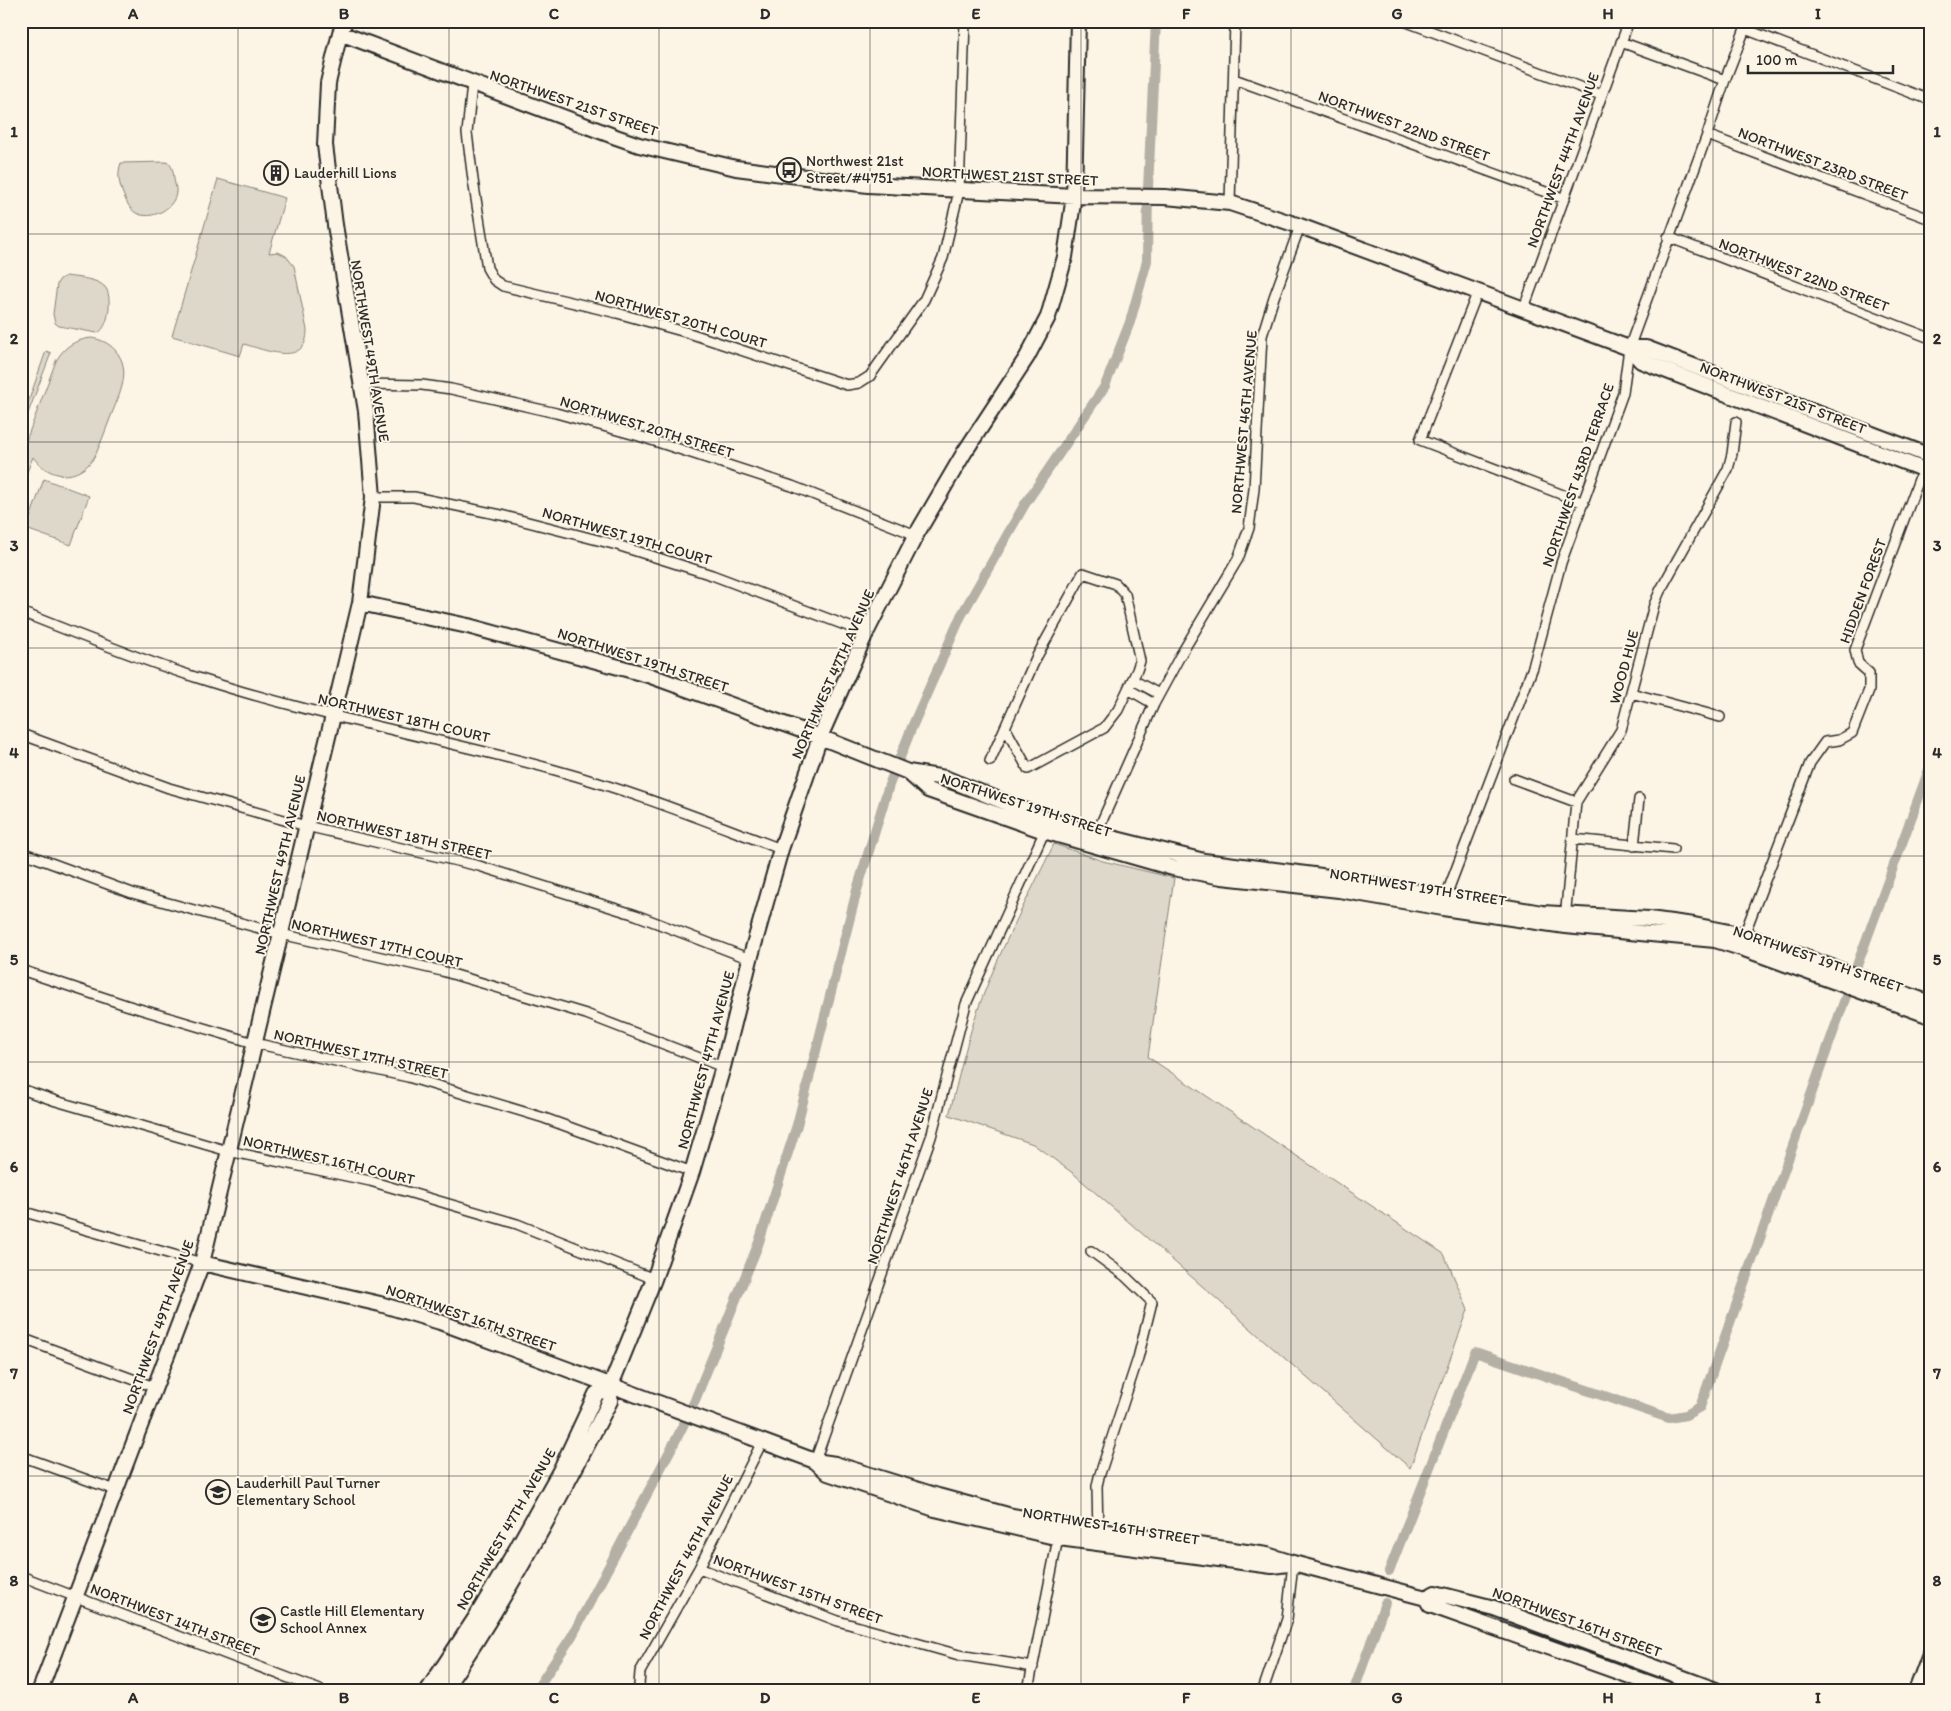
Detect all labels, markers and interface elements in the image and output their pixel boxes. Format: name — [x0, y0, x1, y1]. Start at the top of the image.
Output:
text: A — [127, 4, 139, 23]
text: B — [339, 4, 350, 23]
text: C — [549, 4, 560, 23]
text: D — [760, 4, 771, 23]
text: E — [972, 4, 981, 23]
text: F — [1182, 4, 1191, 23]
text: G — [1391, 4, 1403, 23]
text: H — [1602, 4, 1614, 23]
text: I — [1815, 4, 1821, 23]
scale bar — [1748, 42, 1894, 74]
text: 100 m — [1756, 51, 1798, 69]
street label: NORTHWEST 21ST STREET — [487, 66, 661, 140]
street label: NORTHWEST 44TH AVENUE — [1523, 70, 1603, 250]
street label: NORTHWEST 22ND STREET — [1316, 87, 1493, 166]
text: 1 — [10, 122, 18, 141]
text: 1 — [1933, 122, 1941, 141]
street label: NORTHWEST 23RD STREET — [1736, 123, 1911, 205]
place label: Northwest 21st Street/#4751 — [806, 152, 904, 187]
bus stop icon: Northwest 21st Street/#4751 — [776, 157, 802, 183]
building icon: Lauderhill Lions — [263, 160, 289, 186]
street label: NORTHWEST 21ST STREET — [921, 162, 1099, 190]
place label: Lauderhill Lions — [294, 164, 397, 182]
street label: NORTHWEST 22ND STREET — [1716, 234, 1892, 316]
street label: NORTHWEST 49TH AVENUE — [347, 259, 393, 443]
street label: NORTHWEST 20TH COURT — [593, 286, 770, 352]
text: 2 — [10, 329, 19, 348]
street label: NORTHWEST 46TH AVENUE — [1227, 329, 1261, 515]
text: 2 — [1933, 329, 1942, 348]
street label: NORTHWEST 21ST STREET — [1697, 358, 1869, 438]
street label: NORTHWEST 43RD TERRACE — [1538, 381, 1618, 569]
street label: NORTHWEST 20TH STREET — [558, 392, 737, 462]
street label: NORTHWEST 19TH COURT — [540, 503, 714, 569]
text: 3 — [10, 536, 19, 555]
street label: HIDDEN FOREST — [1836, 536, 1891, 646]
text: 3 — [1933, 536, 1942, 555]
street label: NORTHWEST 47TH AVENUE — [787, 586, 879, 762]
street label: NORTHWEST 19TH STREET — [555, 624, 731, 696]
street label: WOOD HUE — [1605, 628, 1643, 706]
street label: NORTHWEST 18TH COURT — [316, 689, 492, 747]
text: 4 — [9, 743, 19, 762]
text: 4 — [1932, 743, 1942, 762]
street label: NORTHWEST 19TH STREET — [938, 769, 1114, 841]
street label: NORTHWEST 49TH AVENUE — [251, 773, 309, 957]
street label: NORTHWEST 18TH STREET — [315, 806, 494, 864]
street label: NORTHWEST 19TH STREET — [1328, 864, 1508, 910]
street label: NORTHWEST 17TH COURT — [290, 915, 465, 972]
street label: NORTHWEST 19TH STREET — [1731, 921, 1906, 997]
text: 5 — [10, 950, 19, 969]
text: 5 — [1933, 950, 1942, 969]
street label: NORTHWEST 47TH AVENUE — [674, 969, 738, 1151]
street label: NORTHWEST 17TH STREET — [272, 1025, 450, 1083]
street label: NORTHWEST 46TH AVENUE — [863, 1086, 937, 1266]
street label: NORTHWEST 16TH COURT — [241, 1131, 417, 1189]
text: 6 — [10, 1157, 19, 1176]
text: 6 — [1933, 1157, 1942, 1176]
street label: NORTHWEST 49TH AVENUE — [118, 1237, 198, 1417]
street label: NORTHWEST 16TH STREET — [384, 1280, 559, 1356]
text: 7 — [9, 1364, 18, 1383]
text: 7 — [1932, 1364, 1941, 1383]
street label: NORTHWEST 47TH AVENUE — [452, 1445, 560, 1613]
street label: NORTHWEST 46TH AVENUE — [635, 1471, 737, 1643]
place label: Lauderhill Paul Turner Elementary School — [236, 1474, 380, 1509]
school or university icon: Lauderhill Paul Turner Elementary School — [205, 1479, 231, 1505]
street label: NORTHWEST 16TH STREET — [1021, 1503, 1201, 1549]
street label: NORTHWEST 15TH STREET — [711, 1550, 886, 1628]
text: 8 — [10, 1571, 19, 1590]
text: 8 — [1933, 1571, 1942, 1590]
street label: NORTHWEST 14TH STREET — [88, 1579, 263, 1661]
street label: NORTHWEST 16TH STREET — [1490, 1583, 1665, 1661]
place label: Castle Hill Elementary School Annex — [280, 1602, 424, 1637]
school or university icon: Castle Hill Elementary School Annex — [250, 1607, 276, 1633]
text: A — [127, 1688, 139, 1707]
text: B — [339, 1688, 350, 1707]
text: C — [549, 1688, 560, 1707]
text: D — [760, 1688, 771, 1707]
text: E — [972, 1688, 981, 1707]
text: F — [1182, 1688, 1191, 1707]
text: G — [1391, 1688, 1403, 1707]
text: H — [1602, 1688, 1614, 1707]
text: I — [1815, 1688, 1821, 1707]

